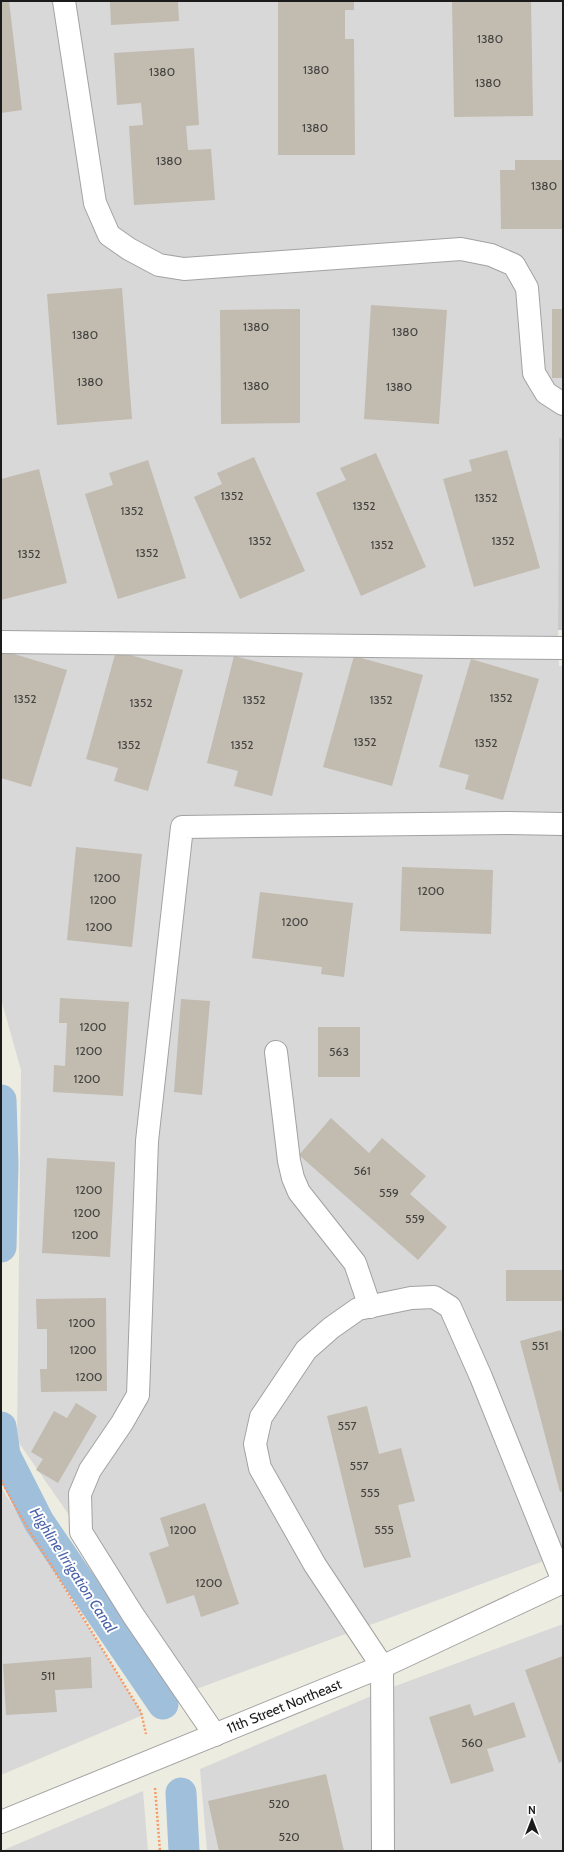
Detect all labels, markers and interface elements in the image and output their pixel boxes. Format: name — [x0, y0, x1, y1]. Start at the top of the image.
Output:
house number: 1380 — [477, 31, 503, 46]
house number: 1380 — [303, 62, 329, 77]
house number: 1380 — [149, 64, 175, 79]
house number: 1380 — [475, 75, 501, 90]
house number: 1380 — [302, 120, 328, 135]
house number: 1380 — [156, 153, 182, 168]
house number: 1380 — [531, 178, 557, 193]
house number: 1380 — [243, 319, 269, 334]
house number: 1380 — [392, 324, 418, 339]
house number: 1380 — [72, 327, 98, 342]
house number: 1380 — [77, 374, 103, 389]
house number: 1380 — [243, 378, 269, 393]
house number: 1380 — [386, 379, 412, 394]
house number: 1352 — [220, 488, 244, 503]
house number: 1352 — [474, 490, 498, 505]
house number: 1352 — [352, 498, 376, 513]
house number: 1352 — [120, 503, 144, 518]
house number: 1352 — [248, 533, 272, 548]
house number: 1352 — [491, 533, 515, 548]
house number: 1352 — [370, 537, 394, 552]
house number: 1352 — [135, 545, 159, 560]
house number: 1352 — [17, 546, 41, 561]
house number: 1352 — [489, 690, 513, 705]
house number: 1352 — [13, 691, 37, 706]
house number: 1352 — [242, 692, 266, 707]
house number: 1352 — [369, 692, 393, 707]
house number: 1352 — [129, 695, 153, 710]
house number: 1352 — [353, 734, 377, 749]
house number: 1352 — [474, 735, 498, 750]
house number: 1352 — [117, 737, 141, 752]
house number: 1352 — [230, 737, 254, 752]
house number: 1200 — [94, 870, 120, 885]
house number: 1200 — [418, 883, 444, 898]
house number: 1200 — [90, 892, 116, 907]
house number: 1200 — [282, 914, 308, 929]
house number: 1200 — [86, 919, 112, 934]
house number: 1200 — [80, 1019, 106, 1034]
house number: 1200 — [76, 1043, 102, 1058]
house number: 563 — [329, 1044, 349, 1059]
house number: 1200 — [74, 1071, 100, 1086]
house number: 561 — [353, 1163, 371, 1178]
house number: 1200 — [76, 1182, 102, 1197]
house number: 559 — [379, 1185, 399, 1200]
house number: 1200 — [74, 1205, 100, 1220]
house number: 559 — [405, 1211, 425, 1226]
house number: 1200 — [72, 1227, 98, 1242]
house number: 1200 — [69, 1315, 95, 1330]
house number: 551 — [532, 1338, 548, 1353]
house number: 1200 — [70, 1342, 96, 1357]
house number: 1200 — [76, 1369, 102, 1384]
house number: 557 — [337, 1418, 357, 1433]
house number: 557 — [349, 1458, 369, 1473]
house number: 555 — [360, 1485, 380, 1500]
water label: Highline Irrigation Canal — [26, 1504, 120, 1636]
house number: 1200 — [170, 1522, 196, 1537]
house number: 555 — [374, 1522, 394, 1537]
house number: 1200 — [196, 1575, 222, 1590]
house number: 511 — [41, 1668, 55, 1683]
street label: 11th Street Northeast — [224, 1675, 344, 1737]
house number: 560 — [461, 1735, 483, 1750]
house number: 520 — [268, 1796, 290, 1811]
north arrow — [512, 1800, 552, 1840]
text: N — [528, 1803, 536, 1817]
house number: 520 — [278, 1829, 300, 1844]

